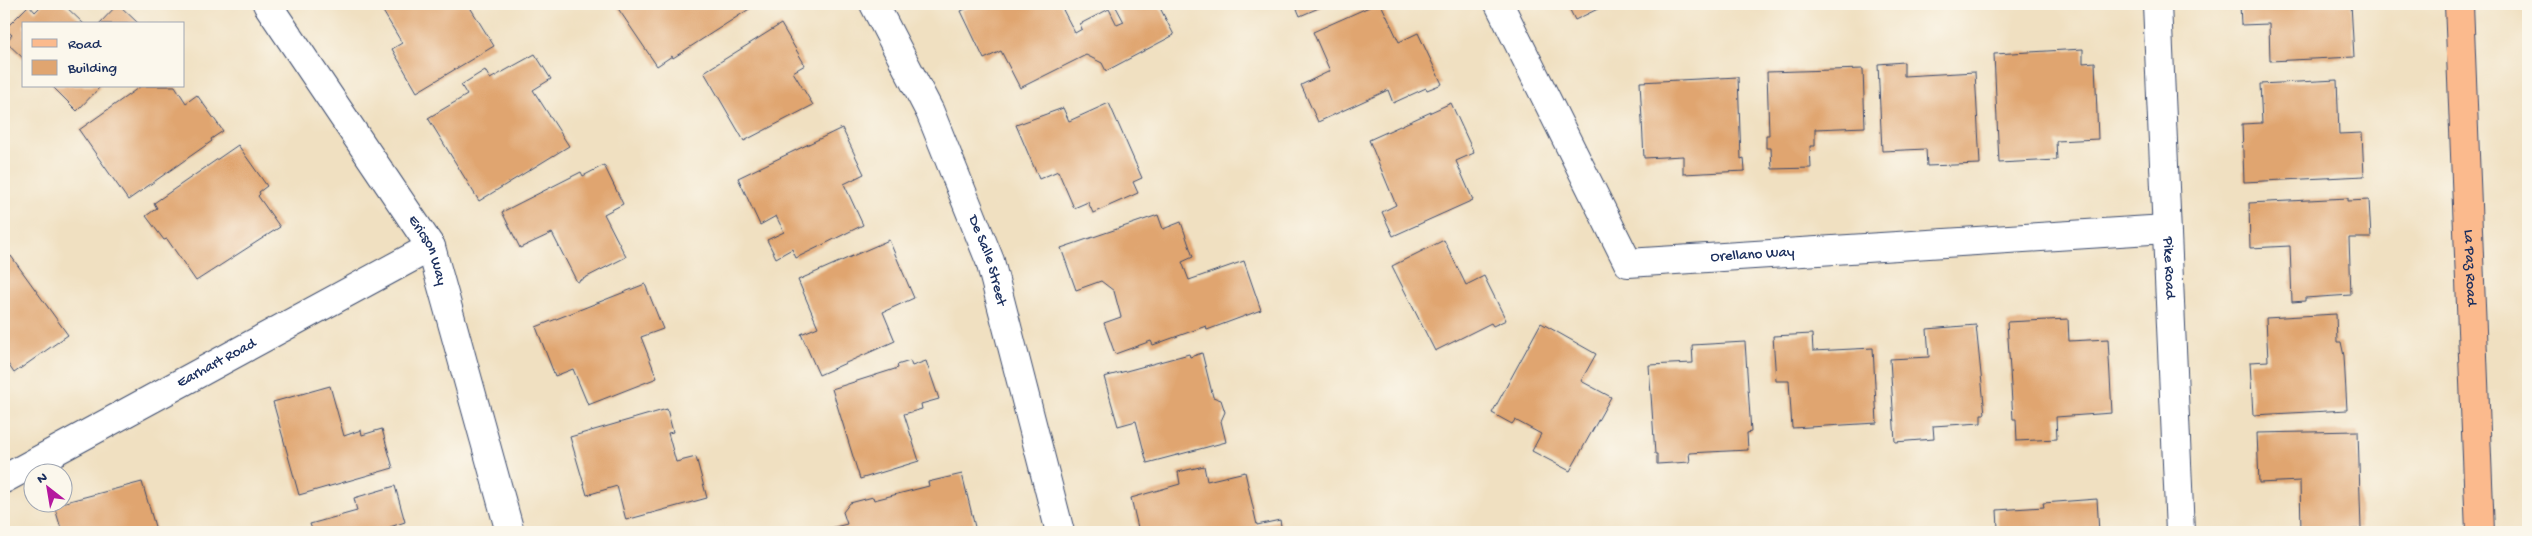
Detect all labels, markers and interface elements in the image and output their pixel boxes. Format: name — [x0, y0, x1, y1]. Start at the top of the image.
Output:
legend — [22, 22, 185, 88]
text: Road — [68, 36, 102, 54]
text: Building — [67, 60, 117, 78]
street label: Ericson Way — [403, 212, 450, 288]
street label: De Salle Street — [963, 212, 1011, 310]
street label: La Paz Road — [2459, 229, 2480, 308]
street label: Pike Road — [2158, 235, 2179, 300]
street label: Orellano Way — [1710, 243, 1796, 267]
street label: Earhart Road — [174, 334, 260, 392]
north arrow — [22, 464, 72, 514]
text: N — [34, 469, 51, 489]

